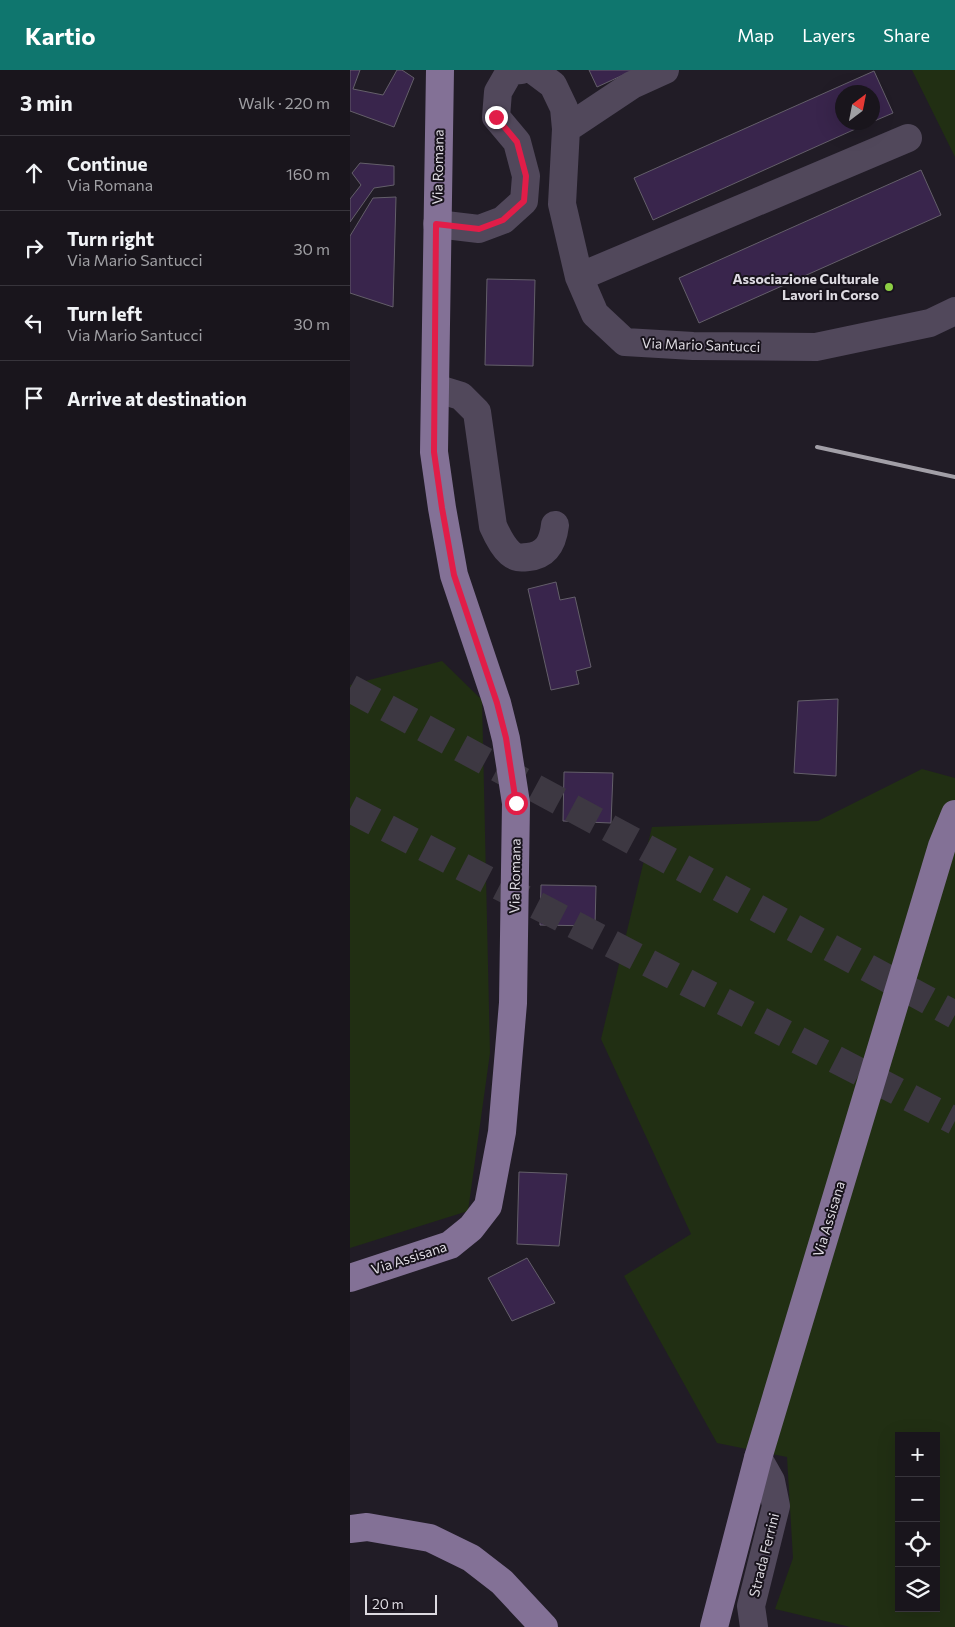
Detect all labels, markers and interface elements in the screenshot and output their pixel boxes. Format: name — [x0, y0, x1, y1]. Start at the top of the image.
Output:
text: Kartio — [25, 21, 95, 50]
text: Map — [737, 24, 774, 46]
text: Layers — [802, 24, 855, 46]
text: Share — [883, 24, 930, 46]
north arrow — [835, 85, 880, 130]
text: 3 min — [20, 90, 73, 115]
text: Walk · 220 m — [238, 93, 330, 112]
route end — [485, 106, 508, 129]
street label: Via Romana — [428, 129, 447, 205]
text: Continue — [67, 152, 147, 175]
icon: ahead — [20, 159, 48, 187]
text: 160 m — [286, 164, 330, 183]
text: Via Romana — [67, 175, 153, 194]
text: Turn right — [67, 227, 154, 250]
icon: right — [20, 234, 48, 262]
text: 30 m — [293, 239, 330, 258]
text: Via Mario Santucci — [67, 250, 203, 269]
place label: Associazione Culturale Lavori In Corso — [732, 270, 879, 303]
marker: Associazione Culturale Lavori In Corso — [883, 281, 895, 293]
text: Turn left — [67, 302, 142, 325]
icon: left — [20, 309, 48, 337]
text: 30 m — [293, 314, 330, 333]
text: Via Mario Santucci — [67, 325, 203, 344]
street label: Via Mario Santucci — [641, 334, 761, 355]
icon: arrive — [20, 384, 48, 412]
text: Arrive at destination — [67, 387, 247, 410]
route start — [505, 792, 528, 815]
street label: Via Romana — [505, 838, 524, 914]
street label: Via Assisana — [809, 1179, 848, 1259]
street label: Via Assisana — [369, 1237, 449, 1278]
map controls — [895, 1432, 940, 1612]
button: + — [895, 1432, 940, 1477]
button: − — [895, 1477, 940, 1522]
street label: Strada Ferrini — [745, 1511, 782, 1599]
button: locate — [895, 1522, 940, 1567]
button: layers — [895, 1567, 940, 1612]
scale bar — [365, 1592, 438, 1615]
text: 20 m — [372, 1595, 404, 1612]

